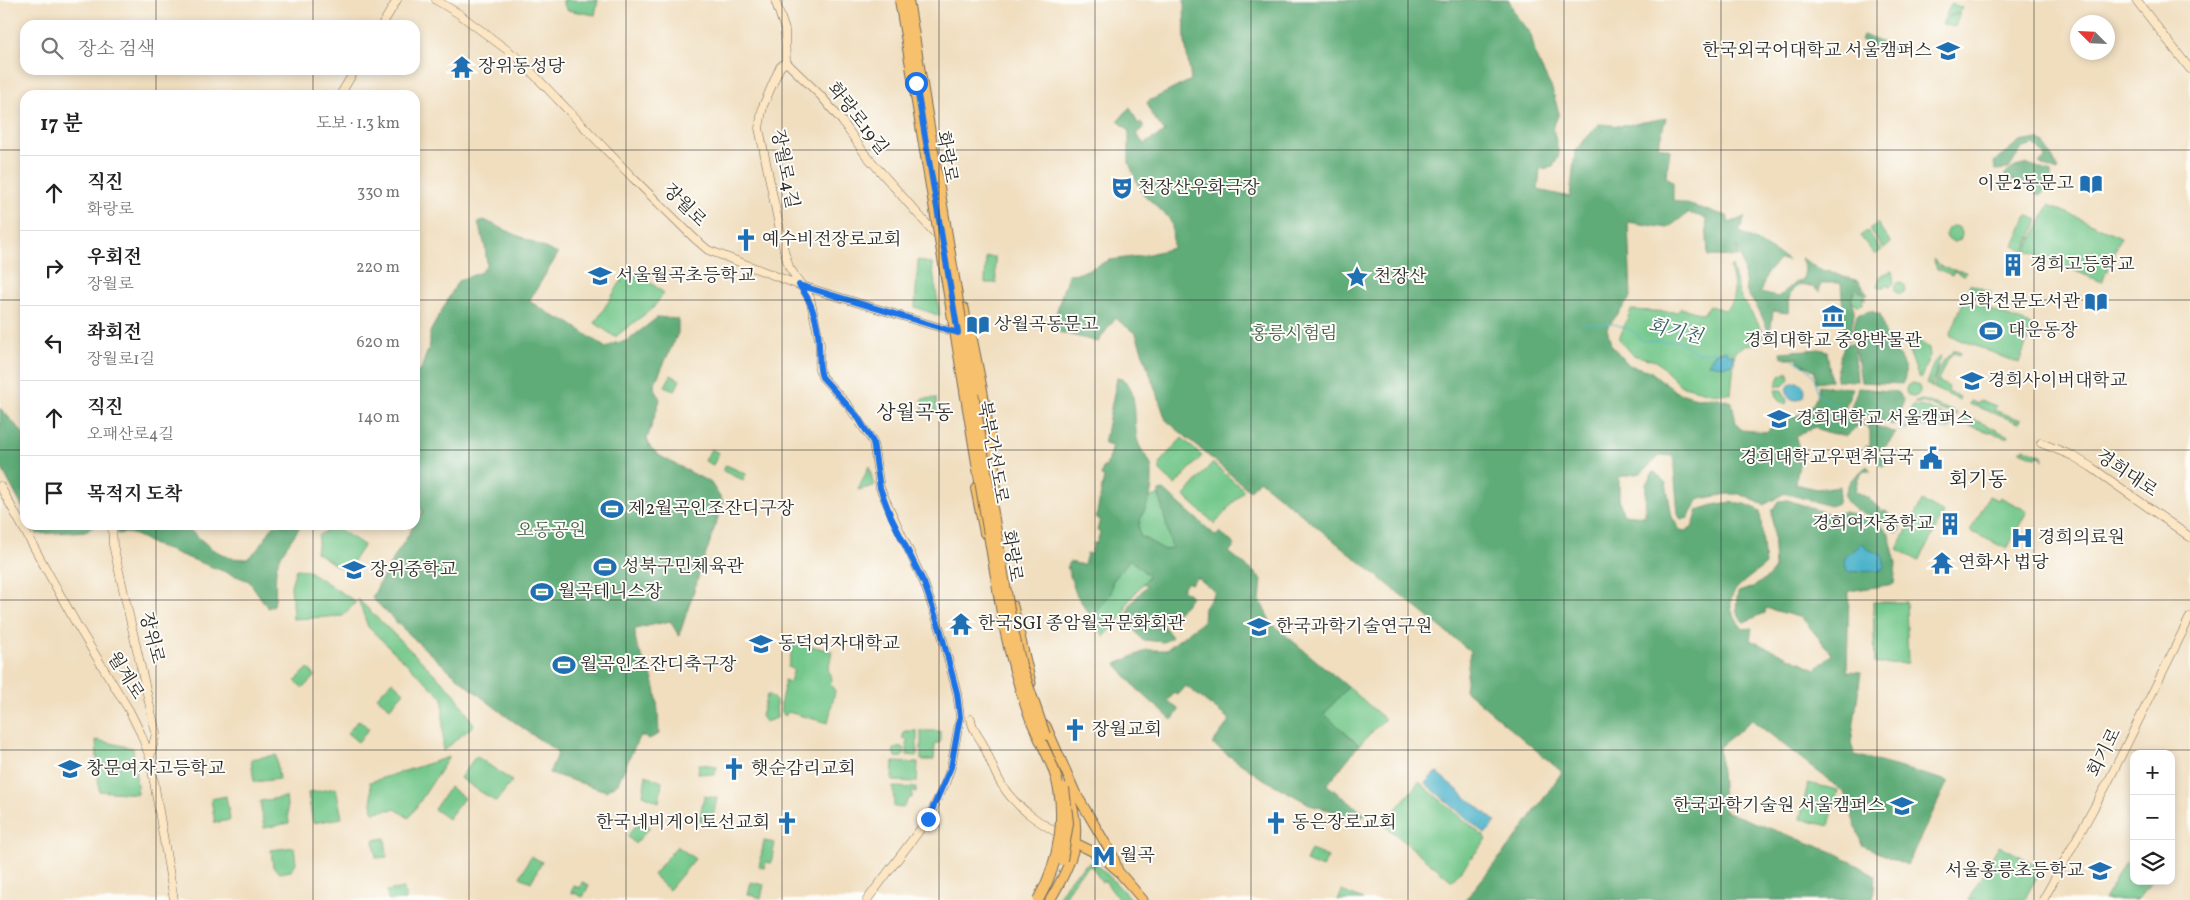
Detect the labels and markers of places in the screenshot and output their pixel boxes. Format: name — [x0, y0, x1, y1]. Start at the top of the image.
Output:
school or university icon: 한국외국어대학교 서울캠퍼스 — [1935, 38, 1961, 64]
place label: 한국외국어대학교 서울캠퍼스 — [1702, 39, 1933, 64]
temple icon: 장위동성당 — [449, 54, 475, 80]
place label: 장위동성당 — [478, 55, 566, 80]
library icon: 이문2동문고 — [2078, 171, 2104, 197]
place label: 이문2동문고 — [1977, 172, 2075, 197]
theatre icon: 천장산우화극장 — [1109, 175, 1135, 201]
place label: 천장산우화극장 — [1138, 176, 1260, 201]
church icon: 예수비전장로교회 — [733, 227, 759, 253]
place label: 예수비전장로교회 — [762, 228, 901, 253]
building icon: 경희고등학교 — [2000, 252, 2026, 278]
place label: 경희고등학교 — [2030, 253, 2135, 278]
school or university icon: 서울월곡초등학교 — [587, 263, 613, 289]
place label: 서울월곡초등학교 — [616, 264, 756, 289]
place icon: 천장산 — [1344, 264, 1370, 290]
place label: 천장산 — [1374, 265, 1427, 290]
library icon: 의학전문도서관 — [2083, 289, 2109, 315]
place label: 의학전문도서관 — [1958, 290, 2081, 315]
museum icon: 경희대학교 중앙박물관 — [1820, 303, 1846, 329]
library icon: 상월곡동문고 — [965, 312, 991, 338]
place label: 상월곡동문고 — [994, 313, 1099, 338]
sports icon: 대운동장 — [1978, 318, 2004, 344]
place label: 대운동장 — [2008, 319, 2078, 344]
place label: 경희대학교 중앙박물관 — [1744, 329, 1922, 354]
school or university icon: 경희사이버대학교 — [1959, 368, 1985, 394]
place label: 경희사이버대학교 — [1988, 369, 2128, 394]
school or university icon: 경희대학교 서울캠퍼스 — [1766, 406, 1792, 432]
place label: 경희대학교 서울캠퍼스 — [1796, 407, 1974, 432]
public building icon: 경희대학교우편취급국 — [1918, 445, 1944, 471]
place label: 경희대학교우편취급국 — [1740, 446, 1914, 471]
sports icon: 제2월곡인조잔디구장 — [599, 496, 625, 522]
place label: 제2월곡인조잔디구장 — [628, 497, 795, 522]
building icon: 경희여자중학교 — [1937, 511, 1963, 537]
place label: 경희여자중학교 — [1812, 512, 1935, 537]
hospital icon: 경희의료원 — [2009, 525, 2035, 551]
place label: 경희의료원 — [2038, 526, 2125, 551]
temple icon: 연화사 법당 — [1929, 550, 1955, 576]
place label: 연화사 법당 — [1958, 551, 2049, 576]
sports icon: 성북구민체육관 — [592, 554, 618, 580]
place label: 성북구민체육관 — [622, 555, 744, 580]
school or university icon: 장위중학교 — [341, 557, 367, 583]
place label: 장위중학교 — [370, 558, 458, 583]
sports icon: 월곡테니스장 — [529, 579, 555, 605]
place label: 월곡테니스장 — [558, 580, 663, 605]
temple icon: 한국SGI 종암월곡문화회관 — [948, 611, 974, 637]
place label: 한국SGI 종암월곡문화회관 — [978, 612, 1186, 637]
school or university icon: 한국과학기술연구원 — [1246, 614, 1272, 640]
place label: 한국과학기술연구원 — [1276, 615, 1433, 640]
school or university icon: 동덕여자대학교 — [748, 631, 774, 657]
place label: 동덕여자대학교 — [778, 632, 900, 657]
sports icon: 월곡인조잔디축구장 — [551, 652, 577, 678]
place label: 월곡인조잔디축구장 — [580, 653, 737, 678]
church icon: 장월교회 — [1062, 717, 1088, 743]
place label: 장월교회 — [1092, 718, 1162, 743]
school or university icon: 창문여자고등학교 — [57, 756, 83, 782]
church icon: 햇순감리교회 — [721, 756, 747, 782]
place label: 창문여자고등학교 — [86, 757, 226, 782]
place label: 햇순감리교회 — [751, 757, 855, 782]
school or university icon: 한국과학기술원 서울캠퍼스 — [1889, 793, 1915, 819]
place label: 한국과학기술원 서울캠퍼스 — [1673, 794, 1886, 819]
church icon: 한국네비게이토선교회 — [774, 810, 800, 836]
church icon: 동은장로교회 — [1263, 810, 1289, 836]
place label: 한국네비게이토선교회 — [596, 811, 770, 836]
place label: 동은장로교회 — [1292, 811, 1396, 836]
metro station icon: 월곡 — [1091, 843, 1117, 869]
place label: 월곡 — [1120, 844, 1155, 869]
school or university icon: 서울홍릉초등학교 — [2087, 858, 2113, 884]
place label: 서울홍릉초등학교 — [1945, 859, 2085, 884]

